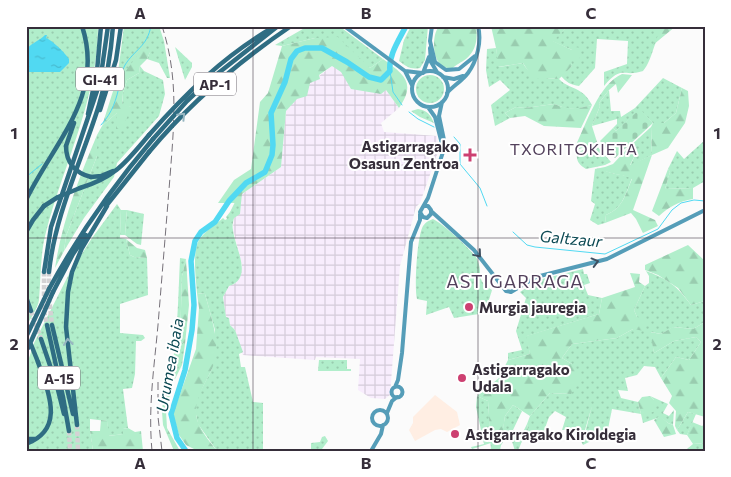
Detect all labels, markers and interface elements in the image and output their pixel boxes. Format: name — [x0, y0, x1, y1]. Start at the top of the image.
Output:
text: A — [134, 3, 146, 22]
text: B — [361, 3, 372, 22]
text: C — [586, 3, 597, 22]
road number: GI-41 — [76, 68, 124, 90]
road number: AP-1 — [194, 72, 236, 96]
one-way arrow — [176, 112, 185, 121]
text: 1 — [10, 123, 18, 142]
text: 1 — [713, 123, 721, 142]
place label: Astigarragako Osasun Zentroa — [349, 137, 459, 172]
district label: TXORITOKIETA — [510, 139, 638, 158]
marker: Astigarragako Osasun Zentroa — [463, 148, 477, 162]
water label: Galtzaur — [539, 226, 603, 250]
one-way arrow — [472, 249, 481, 258]
one-way arrow — [590, 257, 599, 268]
district label: ASTIGARRAGA — [446, 270, 584, 292]
place label: Murgia jauregia — [479, 298, 586, 316]
marker: Murgia jauregia — [463, 301, 475, 313]
water label: Urumea ibaia — [151, 316, 187, 414]
text: 2 — [9, 334, 19, 353]
text: 2 — [712, 334, 722, 353]
one-way arrow — [63, 337, 74, 345]
place label: Astigarragako Udala — [472, 360, 570, 395]
road number: A-15 — [38, 366, 80, 389]
marker: Astigarragako Udala — [456, 372, 468, 384]
place label: Astigarragako Kiroldegia — [465, 425, 636, 443]
marker: Astigarragako Kiroldegia — [449, 428, 461, 440]
text: A — [134, 453, 146, 472]
text: B — [361, 453, 372, 472]
text: C — [586, 453, 597, 472]

